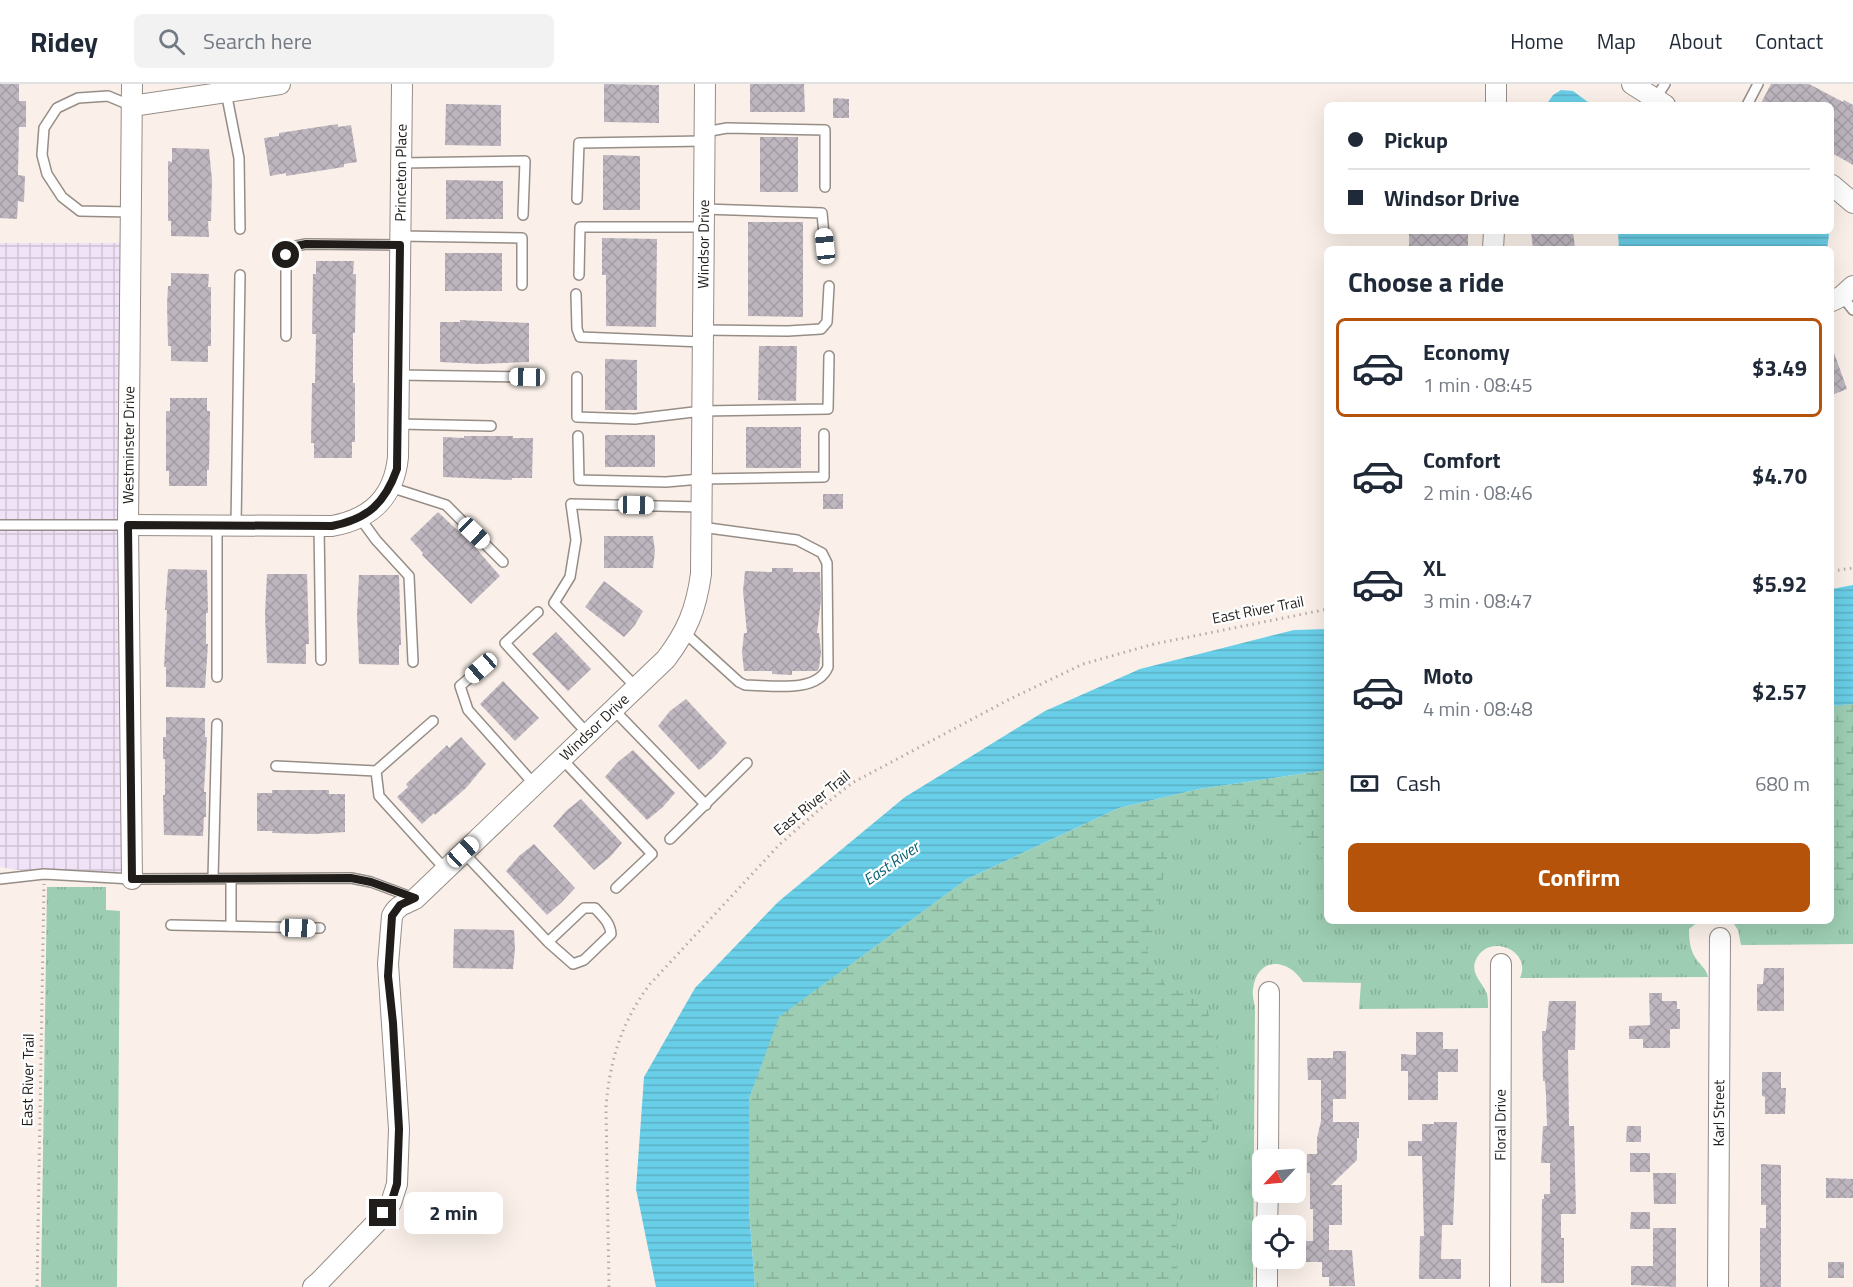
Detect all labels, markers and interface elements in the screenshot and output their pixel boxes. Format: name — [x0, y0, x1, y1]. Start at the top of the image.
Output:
search box — [134, 14, 554, 68]
text: Ridey — [30, 20, 98, 63]
text: Search here — [203, 24, 312, 58]
icon: search — [155, 25, 188, 58]
text: Home — [1510, 25, 1564, 57]
text: Map — [1597, 25, 1636, 57]
text: About — [1669, 25, 1722, 57]
text: Contact — [1755, 25, 1823, 57]
text: Pickup — [1384, 123, 1448, 157]
street label: Princeton Place — [389, 124, 413, 222]
text: Windsor Drive — [1384, 181, 1519, 215]
street label: Windsor Drive — [691, 200, 715, 289]
car — [814, 227, 836, 265]
route start — [272, 241, 299, 268]
text: Choose a ride — [1348, 261, 1504, 302]
text: Economy — [1423, 335, 1510, 369]
icon: car — [1351, 341, 1405, 395]
text: $3.49 — [1752, 351, 1807, 385]
car — [509, 368, 545, 386]
text: 1 min · 08:45 — [1423, 369, 1533, 400]
street label: Westminster Drive — [116, 386, 140, 504]
text: Comfort — [1423, 443, 1501, 477]
icon: car — [1351, 449, 1405, 503]
text: $4.70 — [1752, 459, 1807, 493]
text: 2 min · 08:46 — [1423, 477, 1533, 508]
car — [618, 496, 654, 514]
car — [455, 514, 493, 552]
text: XL — [1423, 551, 1446, 585]
icon: car — [1351, 557, 1405, 611]
text: $5.92 — [1752, 567, 1807, 601]
text: 3 min · 08:47 — [1423, 585, 1533, 616]
street label: East River Trail — [1210, 589, 1306, 630]
car — [462, 649, 500, 687]
text: Moto — [1423, 659, 1473, 693]
icon: car — [1351, 665, 1405, 719]
text: $2.57 — [1752, 675, 1807, 709]
street label: Windsor Drive — [554, 688, 634, 766]
text: 4 min · 08:48 — [1423, 693, 1533, 724]
street label: East River Trail — [768, 764, 855, 841]
text: Cash — [1396, 766, 1441, 800]
icon: cash — [1348, 767, 1381, 800]
text: 680 m — [1755, 768, 1810, 799]
car — [444, 833, 482, 871]
water label: East River — [858, 834, 925, 891]
button: Confirm — [1348, 843, 1810, 912]
car — [280, 918, 316, 938]
street label: East River Trail — [15, 1033, 40, 1127]
street label: Karl Street — [1707, 1079, 1730, 1146]
street label: Floral Drive — [1488, 1089, 1512, 1161]
north arrow — [1252, 1149, 1306, 1203]
map controls — [1252, 1149, 1306, 1269]
callout: 2 min — [404, 1192, 503, 1234]
text: 2 min — [429, 1197, 478, 1228]
route end — [369, 1199, 396, 1226]
button: locate — [1252, 1215, 1306, 1269]

